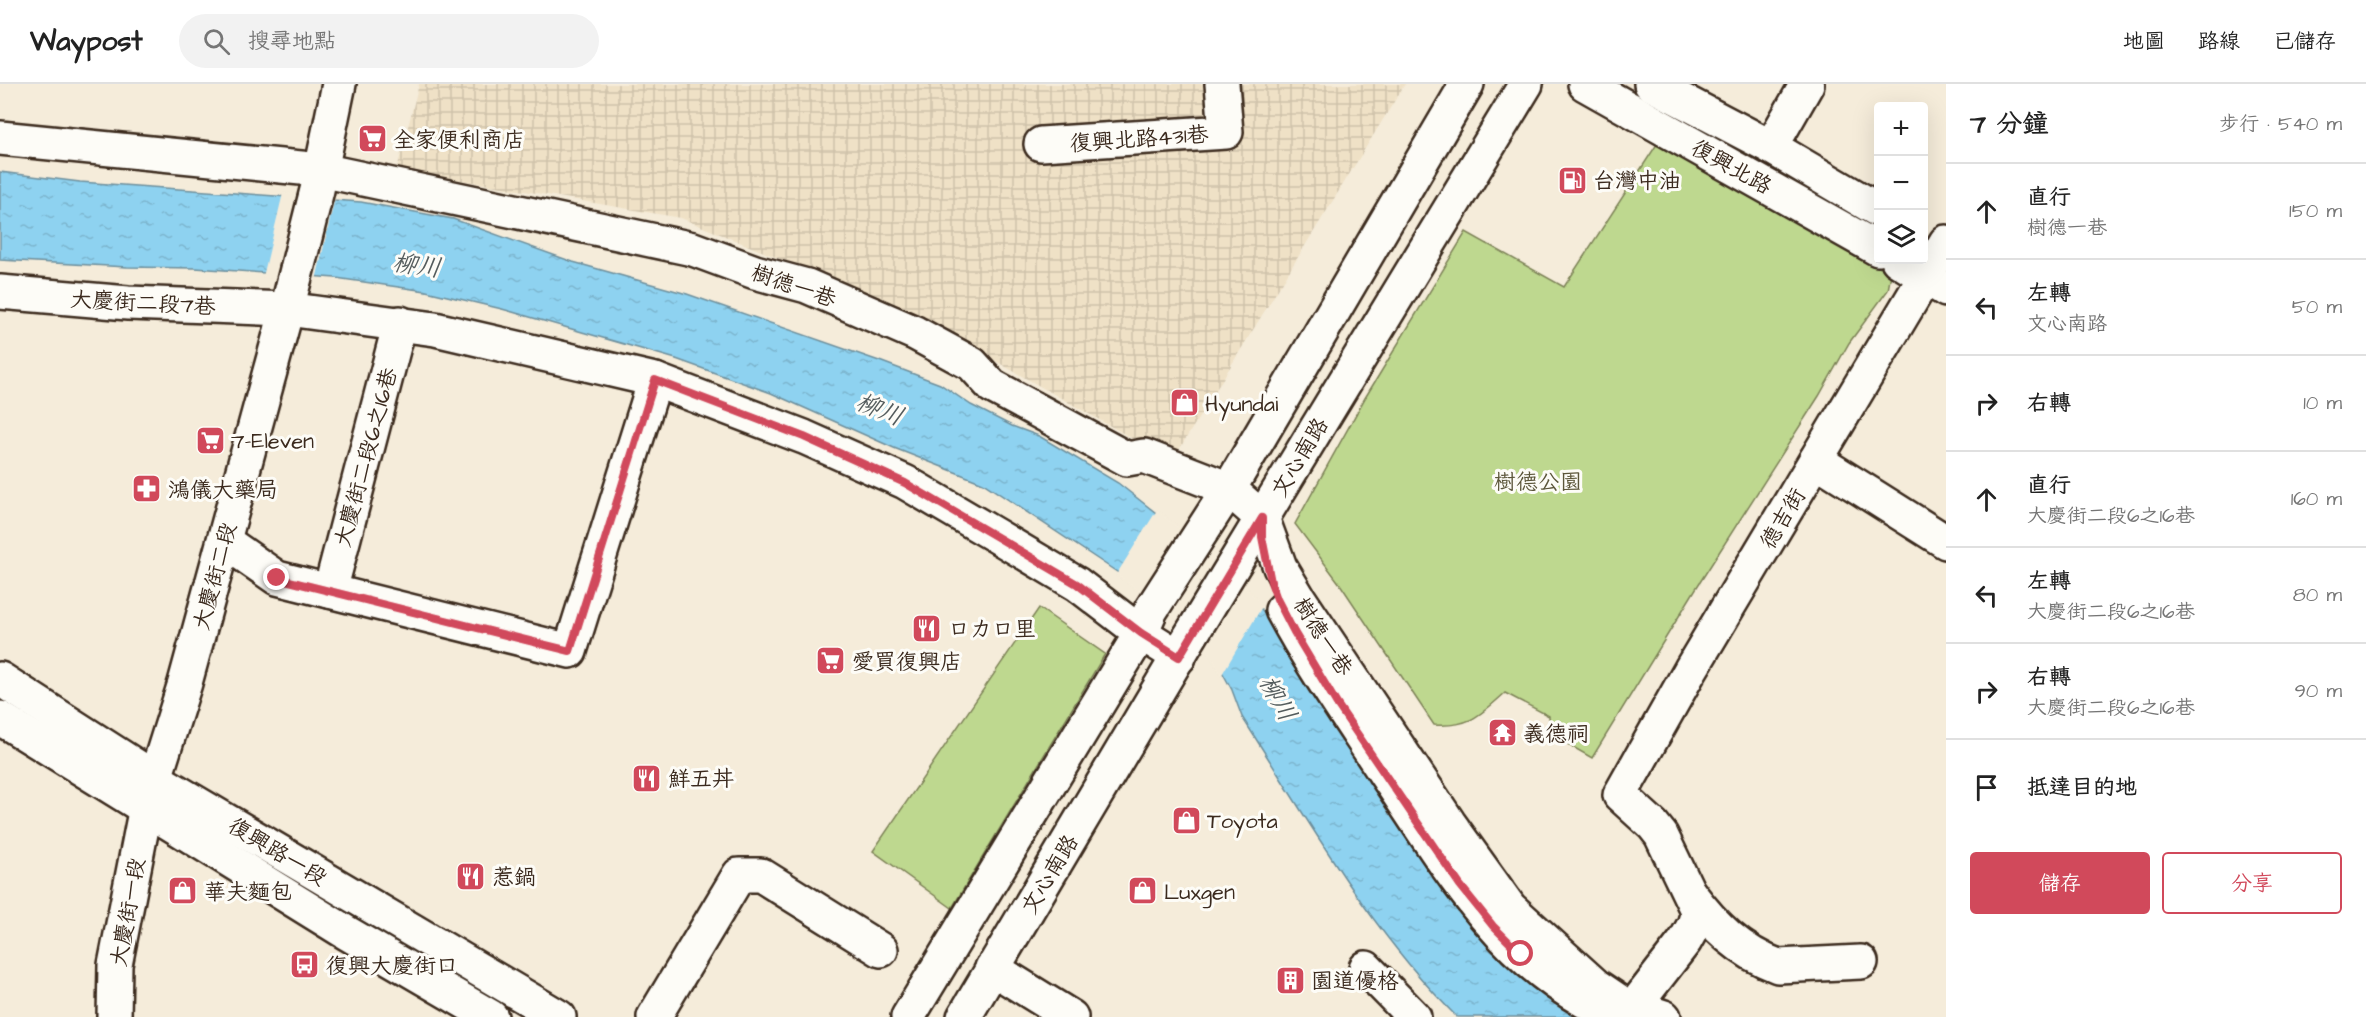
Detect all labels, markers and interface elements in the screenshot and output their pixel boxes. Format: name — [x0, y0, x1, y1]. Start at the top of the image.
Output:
search box — [179, 14, 599, 68]
text: Waypost — [30, 22, 143, 61]
icon: search — [200, 25, 233, 58]
text: 搜尋地點 — [248, 26, 336, 57]
text: 地圖 — [2123, 27, 2165, 56]
text: 路線 — [2198, 27, 2240, 56]
text: 已儲存 — [2273, 27, 2336, 56]
map controls — [1874, 102, 1928, 264]
button: + — [1874, 102, 1928, 156]
text: 7 分鐘 — [1970, 106, 2048, 142]
text: 步行 · 540 m — [2219, 110, 2342, 138]
street label: 復興北路431巷 — [1069, 119, 1210, 160]
supermarket icon: 全家便利商店 — [356, 123, 388, 155]
place label: 全家便利商店 — [393, 125, 525, 156]
street label: 復興北路 — [1685, 132, 1777, 202]
button: − — [1874, 156, 1928, 210]
fuel station icon: 台灣中油 — [1556, 164, 1588, 196]
place label: 台灣中油 — [1593, 166, 1681, 197]
text: 直行 — [2027, 182, 2071, 213]
icon: ahead — [1970, 195, 2003, 228]
text: 150 m — [2289, 197, 2342, 225]
button: layers — [1874, 210, 1928, 264]
text: 樹德一巷 — [2027, 214, 2107, 242]
water label: 柳川 — [391, 246, 444, 286]
street label: 樹德一巷 — [747, 257, 840, 315]
text: 左轉 — [2027, 278, 2071, 309]
street label: 大慶街二段7巷 — [69, 284, 216, 323]
icon: left — [1970, 291, 2003, 324]
text: 50 m — [2292, 293, 2342, 321]
text: 文心南路 — [2027, 310, 2107, 338]
street label: 大慶街二段6之16巷 — [328, 364, 405, 550]
water label: 柳川 — [851, 385, 909, 435]
shop icon: Hyundai — [1168, 387, 1200, 419]
icon: right — [1970, 387, 2003, 420]
text: 右轉 — [2027, 388, 2071, 419]
place label: Hyundai — [1205, 389, 1278, 421]
text: 10 m — [2303, 389, 2342, 417]
street label: 文心南路 — [1264, 412, 1336, 503]
supermarket icon: 7-Eleven — [194, 424, 226, 456]
place label: 7-Eleven — [231, 426, 314, 457]
park label: 樹德公園 — [1494, 467, 1582, 498]
text: 直行 — [2027, 470, 2071, 501]
pharmacy icon: 鴻儀大藥局 — [131, 473, 163, 505]
place label: 鴻儀大藥局 — [168, 475, 278, 506]
street label: 德吉街 — [1753, 482, 1814, 555]
icon: ahead — [1970, 483, 2003, 516]
text: 160 m — [2291, 485, 2342, 513]
text: 大慶街二段6之16巷 — [2027, 502, 2195, 530]
street label: 大慶街二段 — [186, 519, 245, 634]
route end — [263, 564, 289, 590]
text: 左轉 — [2027, 566, 2071, 597]
icon: left — [1970, 579, 2003, 612]
text: 80 m — [2293, 581, 2342, 609]
street label: 樹德一巷 — [1286, 591, 1360, 682]
text: 大慶街二段6之16巷 — [2027, 598, 2195, 626]
restaurant icon: ロカロ里 — [911, 612, 943, 644]
place label: ロカロ里 — [948, 614, 1036, 645]
supermarket icon: 愛買復興店 — [815, 645, 847, 677]
place label: 愛買復興店 — [852, 647, 962, 678]
text: 右轉 — [2027, 662, 2071, 693]
water label: 柳川 — [1251, 669, 1304, 729]
icon: right — [1970, 675, 2003, 708]
text: 90 m — [2294, 677, 2342, 705]
text: 大慶街二段6之16巷 — [2027, 694, 2195, 722]
temple icon: 義德祠 — [1486, 717, 1518, 749]
place label: 義德祠 — [1523, 719, 1589, 750]
restaurant icon: 鮮五丼 — [631, 762, 663, 794]
place label: 鮮五丼 — [668, 764, 734, 795]
icon: arrive — [1970, 771, 2003, 804]
text: 抵達目的地 — [2027, 772, 2137, 803]
shop icon: Toyota — [1170, 804, 1202, 836]
place label: Toyota — [1207, 806, 1278, 838]
street label: 復興路一段 — [222, 811, 332, 894]
street label: 文心南路 — [1014, 829, 1086, 920]
button: 儲存 — [1970, 852, 2150, 914]
button: 分享 — [2162, 852, 2342, 914]
street label: 大慶街一段 — [104, 855, 153, 969]
restaurant icon: 惹鍋 — [455, 860, 487, 892]
place label: 惹鍋 — [492, 862, 536, 893]
shop icon: 華夫麵包 — [167, 875, 199, 907]
shop icon: Luxgen — [1127, 875, 1159, 907]
place label: 華夫麵包 — [204, 877, 292, 908]
place label: Luxgen — [1164, 877, 1235, 909]
route start — [1507, 940, 1533, 966]
bus stop icon: 復興大慶街口 — [289, 949, 321, 981]
place label: 復興大慶街口 — [326, 951, 458, 982]
building icon: 園道優格 — [1274, 964, 1306, 996]
place label: 園道優格 — [1311, 966, 1399, 997]

